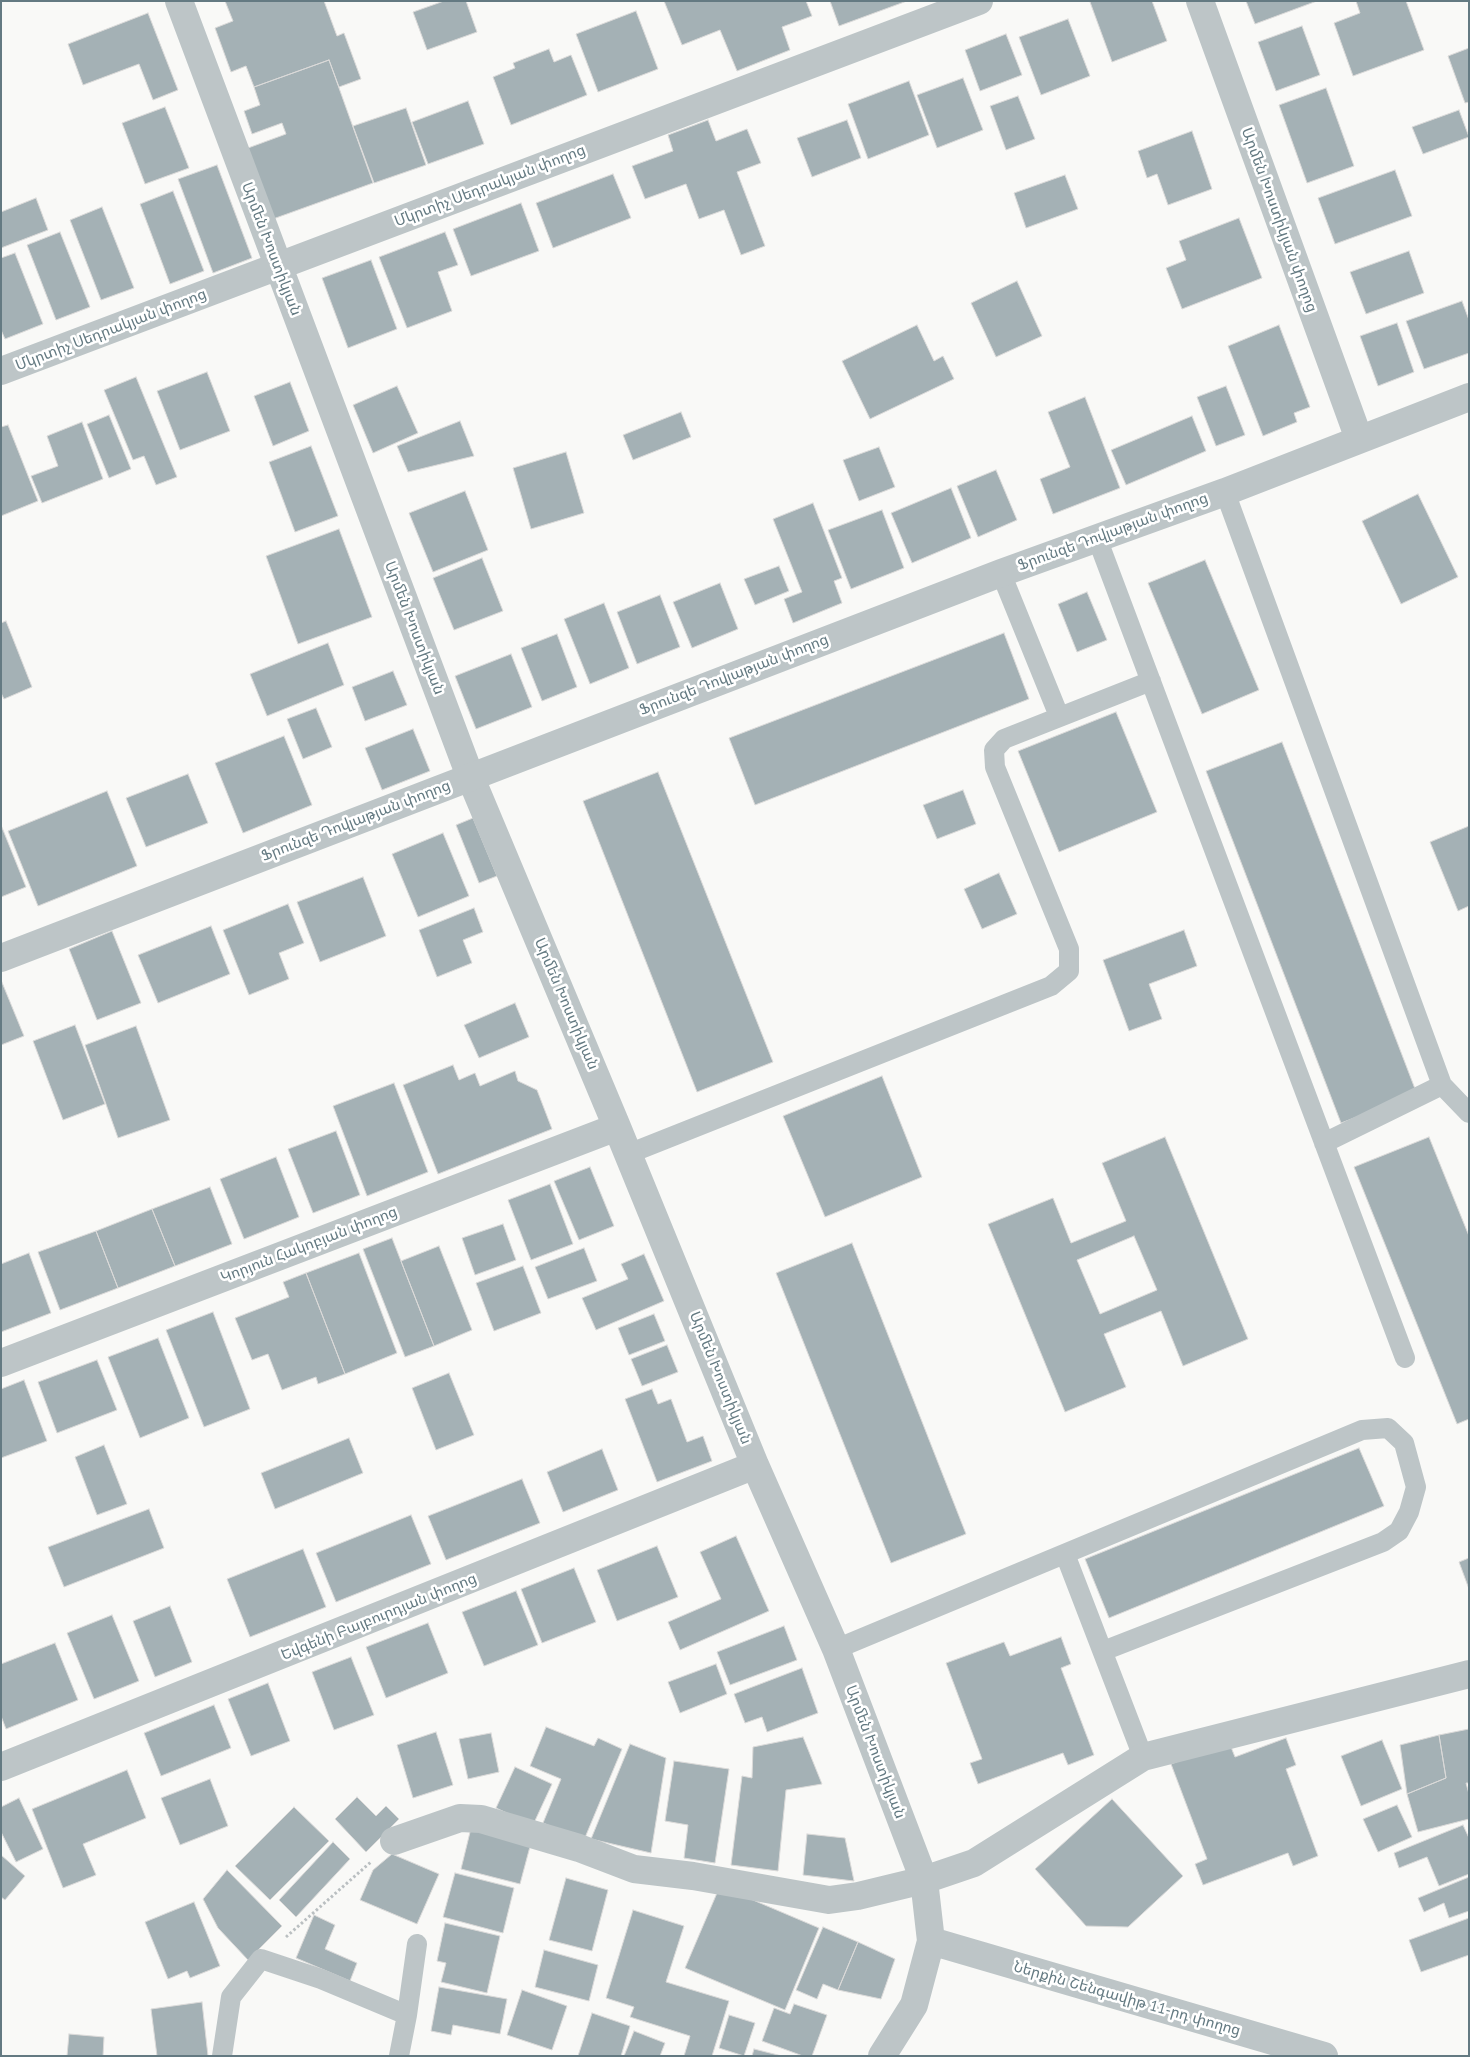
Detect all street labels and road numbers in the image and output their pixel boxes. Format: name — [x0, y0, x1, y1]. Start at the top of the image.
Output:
street label: Արմեն Խոստիկյան փողոց — [1237, 125, 1321, 315]
street label: Մկրտիչ Սեդրակյան փողոց — [392, 141, 588, 231]
street label: Արմեն Խոստիկյան — [237, 180, 305, 318]
street label: Մկրտիչ Սեդրակյան փողոց — [13, 285, 209, 375]
street label: Ֆրունզե Դովլաթյան փողոց — [1015, 489, 1211, 575]
street label: Արմեն Խոստիկյան — [380, 559, 448, 697]
street label: Ֆրունզե Դովլաթյան փողոց — [637, 631, 831, 719]
street label: Ֆրունզե Դովլաթյան փողոց — [259, 777, 453, 865]
street label: Արմեն Խոստիկյան — [530, 935, 602, 1073]
street label: Կորյուն Հակոբյան փողոց — [218, 1203, 400, 1287]
street label: Արմեն Խոստիկյան — [685, 1309, 755, 1447]
street label: Եվգենի Բայբուրդյան փողոց — [279, 1569, 479, 1665]
street label: Արմեն Խոստիկյան — [841, 1683, 909, 1821]
street label: Ներքին Շենգավիթ 11-րդ փողոց — [1011, 1958, 1243, 2040]

